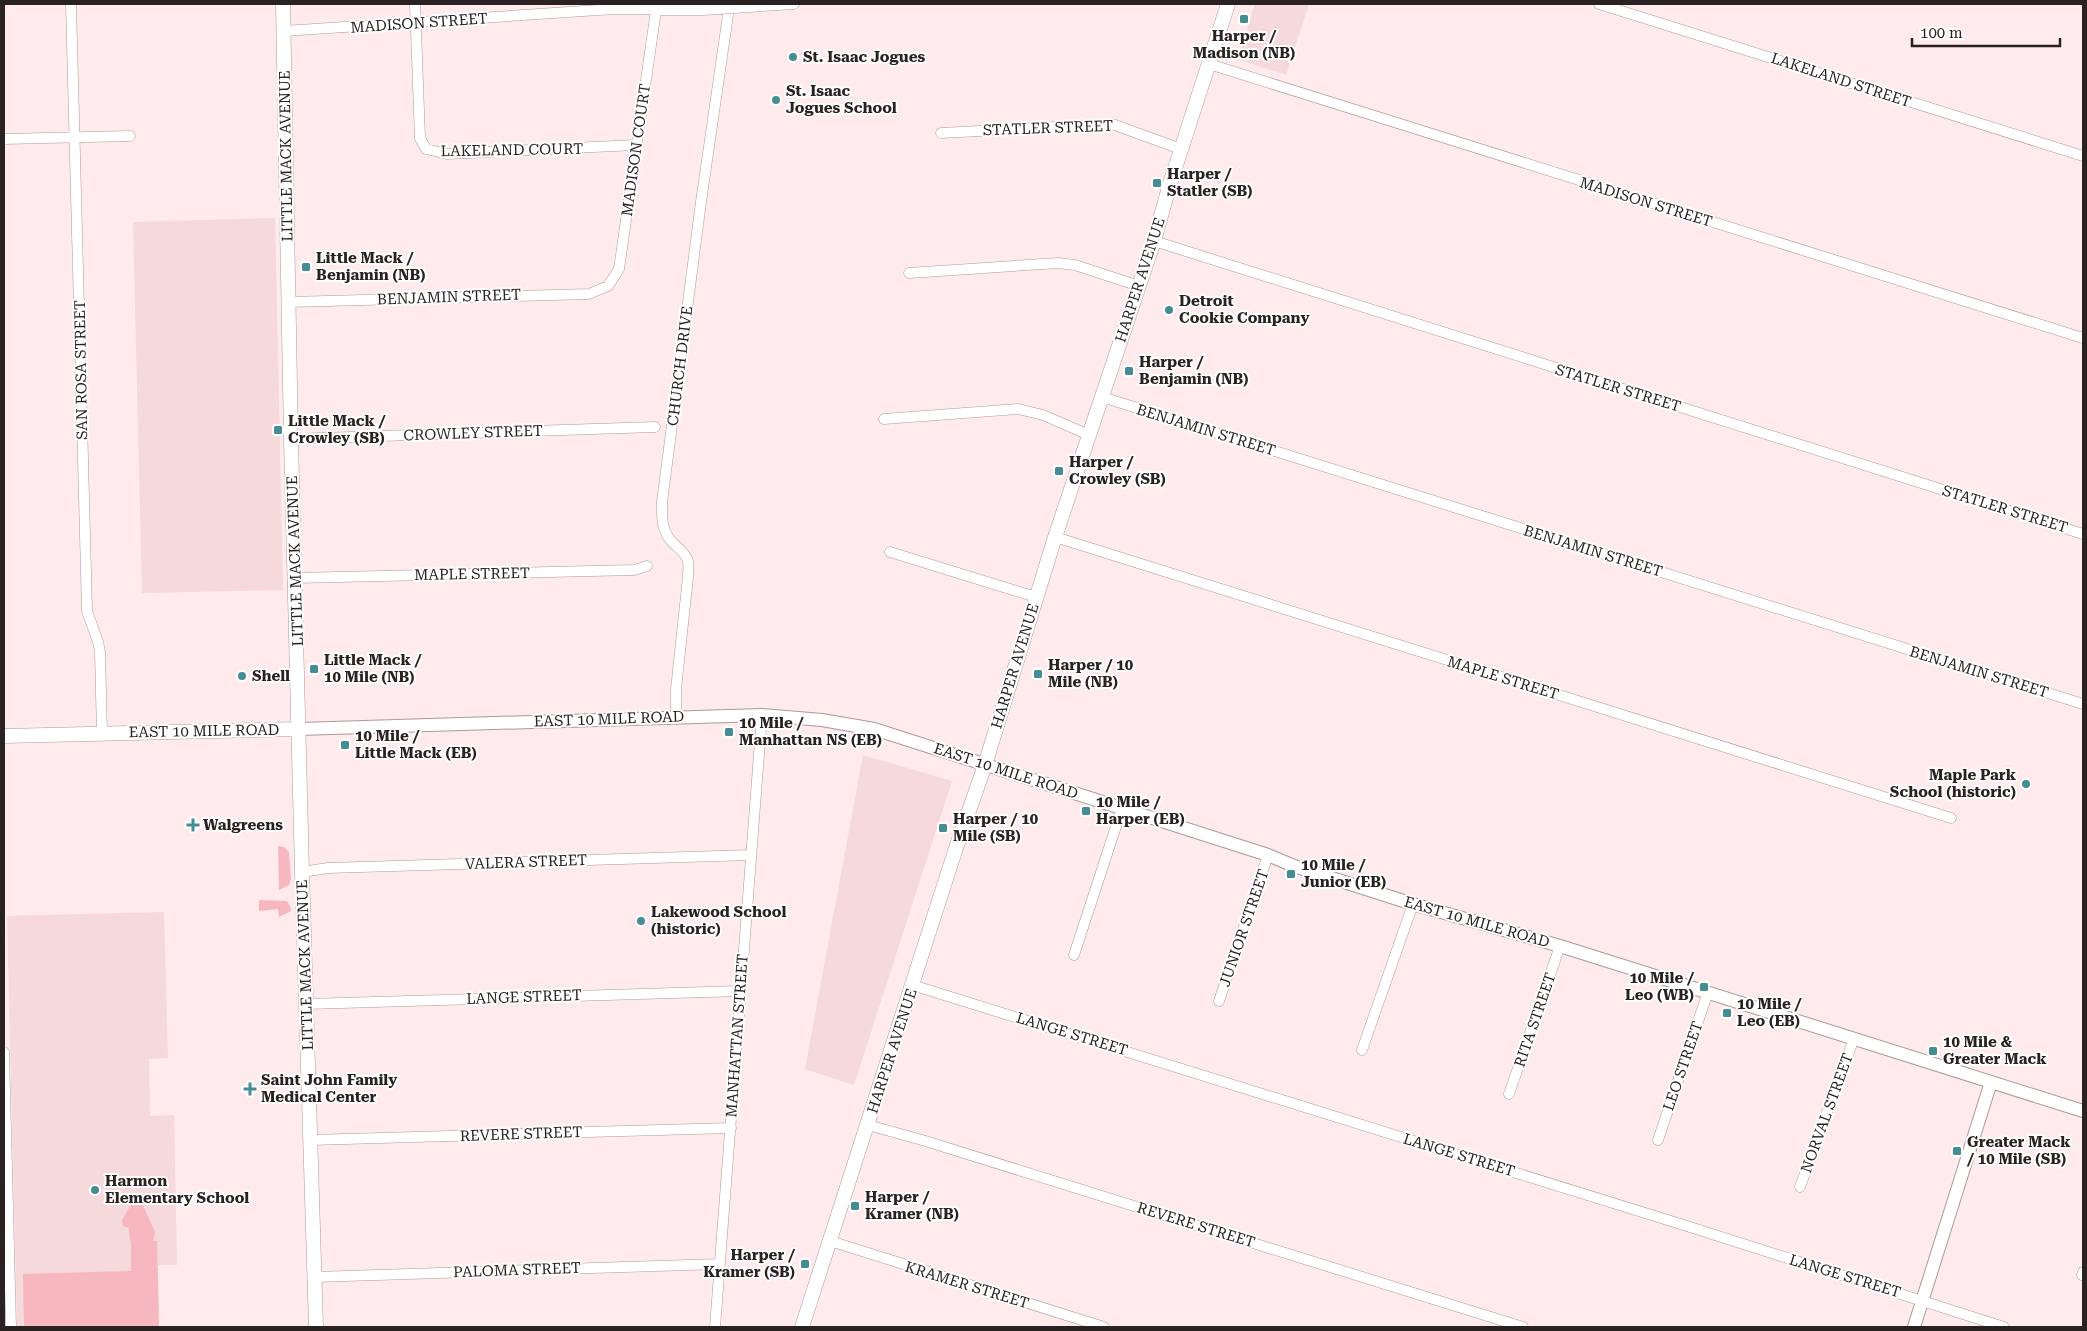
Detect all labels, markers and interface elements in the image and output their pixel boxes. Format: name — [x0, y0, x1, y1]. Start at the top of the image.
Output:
street label: MADISON STREET — [350, 9, 488, 37]
marker: Harper / Madison (NB) — [1238, 13, 1250, 25]
scale bar — [1912, 15, 2060, 47]
text: 100 m — [1920, 24, 1963, 42]
place label: Harper / Madison (NB) — [1193, 27, 1295, 62]
place label: St. Isaac Jogues — [803, 48, 925, 66]
street label: LAKELAND STREET — [1769, 49, 1913, 111]
marker: St. Isaac Jogues — [787, 51, 799, 63]
street label: LITTLE MACK AVENUE — [276, 70, 296, 242]
place label: St. Isaac Jogues School — [786, 82, 897, 117]
street label: MADISON COURT — [618, 83, 654, 217]
marker: St. Isaac Jogues School — [770, 94, 782, 106]
street label: STATLER STREET — [982, 117, 1114, 139]
street label: LAKELAND COURT — [441, 140, 583, 160]
place label: Harper / Statler (SB) — [1167, 165, 1253, 200]
street label: MADISON STREET — [1578, 173, 1714, 231]
marker: Harper / Statler (SB) — [1151, 177, 1163, 189]
street label: HARPER AVENUE — [1111, 215, 1169, 345]
place label: Little Mack / Benjamin (NB) — [316, 249, 425, 284]
marker: Little Mack / Benjamin (NB) — [300, 261, 312, 273]
street label: BENJAMIN STREET — [377, 285, 521, 309]
place label: Detroit Cookie Company — [1179, 292, 1310, 327]
street label: SAN ROSA STREET — [71, 300, 91, 440]
marker: Detroit Cookie Company — [1163, 304, 1175, 316]
street label: CHURCH DRIVE — [664, 305, 696, 427]
place label: Harper / Benjamin (NB) — [1139, 353, 1248, 388]
street label: STATLER STREET — [1553, 360, 1683, 416]
marker: Harper / Benjamin (NB) — [1123, 365, 1135, 377]
street label: BENJAMIN STREET — [1134, 400, 1278, 460]
place label: Little Mack / Crowley (SB) — [288, 412, 387, 447]
street label: CROWLEY STREET — [403, 422, 543, 444]
marker: Little Mack / Crowley (SB) — [272, 424, 284, 436]
place label: Harper / Crowley (SB) — [1069, 453, 1166, 488]
marker: Harper / Crowley (SB) — [1053, 465, 1065, 477]
street label: LITTLE MACK AVENUE — [283, 475, 307, 647]
street label: STATLER STREET — [1940, 481, 2070, 537]
street label: BENJAMIN STREET — [1521, 521, 1665, 581]
street label: MAPLE STREET — [414, 564, 530, 584]
street label: HARPER AVENUE — [987, 601, 1043, 731]
street label: BENJAMIN STREET — [1907, 642, 2051, 702]
place label: Little Mack / 10 Mile (NB) — [324, 651, 423, 686]
street label: MAPLE STREET — [1445, 652, 1561, 704]
place label: Harper / 10 Mile (NB) — [1048, 656, 1134, 691]
marker: Little Mack / 10 Mile (NB) — [308, 663, 320, 675]
place label: Shell — [252, 667, 290, 685]
marker: Harper / 10 Mile (NB) — [1032, 668, 1044, 680]
marker: Shell — [236, 670, 248, 682]
street label: EAST 10 MILE ROAD — [533, 707, 685, 731]
place label: 10 Mile / Manhattan NS (EB) — [739, 714, 882, 749]
street label: EAST 10 MILE ROAD — [129, 721, 279, 741]
marker: 10 Mile / Manhattan NS (EB) — [723, 726, 735, 738]
place label: 10 Mile / Little Mack (EB) — [355, 727, 477, 762]
marker: 10 Mile / Little Mack (EB) — [339, 739, 351, 751]
street label: EAST 10 MILE ROAD — [932, 739, 1080, 803]
place label: Maple Park School (historic) — [1890, 766, 2017, 801]
marker: Maple Park School (historic) — [2020, 778, 2032, 790]
place label: 10 Mile / Harper (EB) — [1096, 793, 1185, 828]
marker: 10 Mile / Harper (EB) — [1080, 805, 1092, 817]
place label: Harper / 10 Mile (SB) — [953, 810, 1039, 845]
place label: Walgreens — [203, 816, 283, 834]
marker: Walgreens — [187, 819, 199, 831]
marker: Harper / 10 Mile (SB) — [937, 822, 949, 834]
street label: VALERA STREET — [464, 851, 588, 873]
place label: 10 Mile / Junior (EB) — [1301, 856, 1386, 891]
street label: JUNIOR STREET — [1215, 867, 1273, 989]
marker: 10 Mile / Junior (EB) — [1285, 868, 1297, 880]
street label: LITTLE MACK AVENUE — [293, 879, 317, 1051]
street label: EAST 10 MILE ROAD — [1402, 893, 1552, 951]
place label: Lakewood School (historic) — [651, 903, 786, 938]
marker: Lakewood School (historic) — [635, 915, 647, 927]
street label: MANHATTAN STREET — [722, 954, 752, 1118]
place label: 10 Mile / Leo (WB) — [1625, 969, 1695, 1004]
street label: RITA STREET — [1510, 970, 1560, 1070]
marker: 10 Mile / Leo (WB) — [1698, 981, 1710, 993]
street label: LANGE STREET — [466, 986, 582, 1008]
street label: HARPER AVENUE — [863, 986, 921, 1116]
place label: 10 Mile / Leo (EB) — [1737, 995, 1803, 1030]
marker: 10 Mile / Leo (EB) — [1721, 1007, 1733, 1019]
street label: LANGE STREET — [1014, 1009, 1130, 1059]
street label: LEO STREET — [1659, 1019, 1707, 1113]
place label: 10 Mile & Greater Mack — [1943, 1033, 2047, 1068]
marker: 10 Mile & Greater Mack — [1927, 1045, 1939, 1057]
street label: NORVAL STREET — [1797, 1051, 1857, 1175]
place label: Saint John Family Medical Center — [261, 1071, 397, 1106]
marker: Saint John Family Medical Center — [243, 1082, 257, 1096]
street label: REVERE STREET — [459, 1123, 583, 1145]
street label: LANGE STREET — [1401, 1130, 1517, 1180]
place label: Greater Mack / 10 Mile (SB) — [1966, 1133, 2071, 1168]
marker: Greater Mack / 10 Mile (SB) — [1951, 1145, 1963, 1157]
place label: Harmon Elementary School — [105, 1172, 249, 1207]
marker: Harmon Elementary School — [89, 1184, 101, 1196]
place label: Harper / Kramer (NB) — [865, 1188, 959, 1223]
street label: REVERE STREET — [1135, 1198, 1257, 1252]
marker: Harper / Kramer (NB) — [849, 1200, 861, 1212]
place label: Harper / Kramer (SB) — [703, 1246, 796, 1281]
street label: LANGE STREET — [1787, 1251, 1903, 1301]
marker: Harper / Kramer (SB) — [799, 1258, 811, 1270]
street label: KRAMER STREET — [903, 1258, 1031, 1312]
street label: PALOMA STREET — [453, 1259, 581, 1281]

